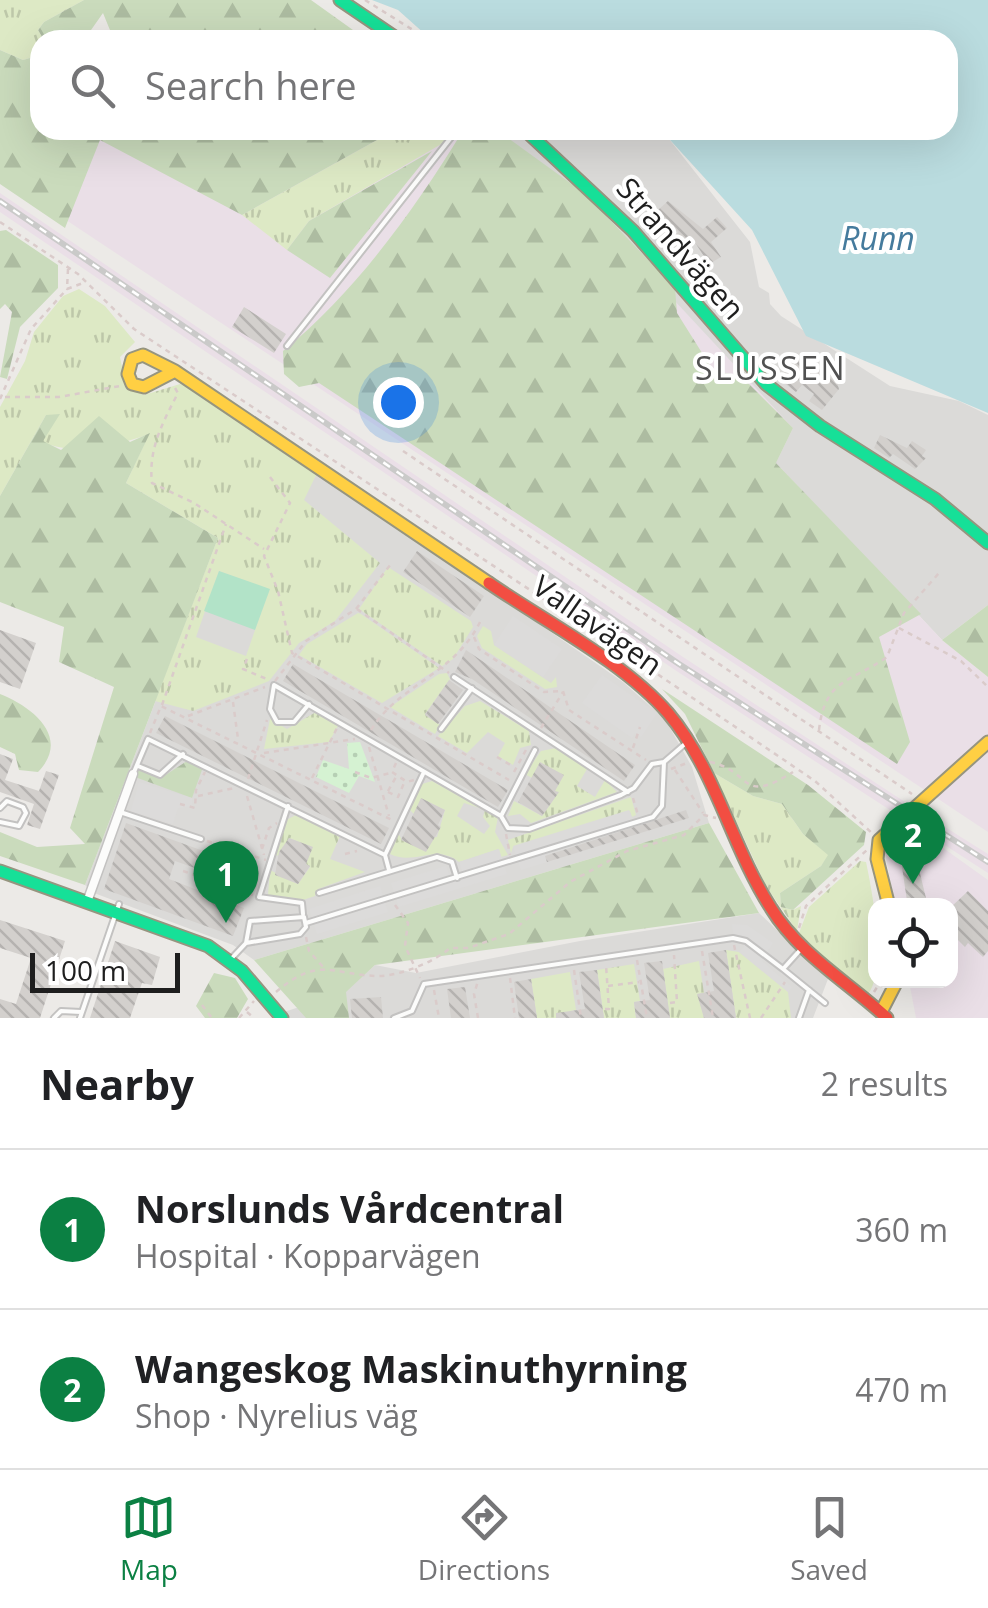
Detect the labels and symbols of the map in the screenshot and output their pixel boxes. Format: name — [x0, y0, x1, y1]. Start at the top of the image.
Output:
street label: Strandvägen — [608, 168, 754, 328]
water label: Runn — [841, 216, 915, 259]
district label: SLUSSEN — [695, 346, 847, 389]
your location — [373, 377, 424, 428]
street label: Vallavägen — [525, 565, 671, 684]
pin: 2 — [880, 802, 946, 884]
pin: 1 — [194, 840, 258, 923]
scale bar — [30, 948, 180, 993]

